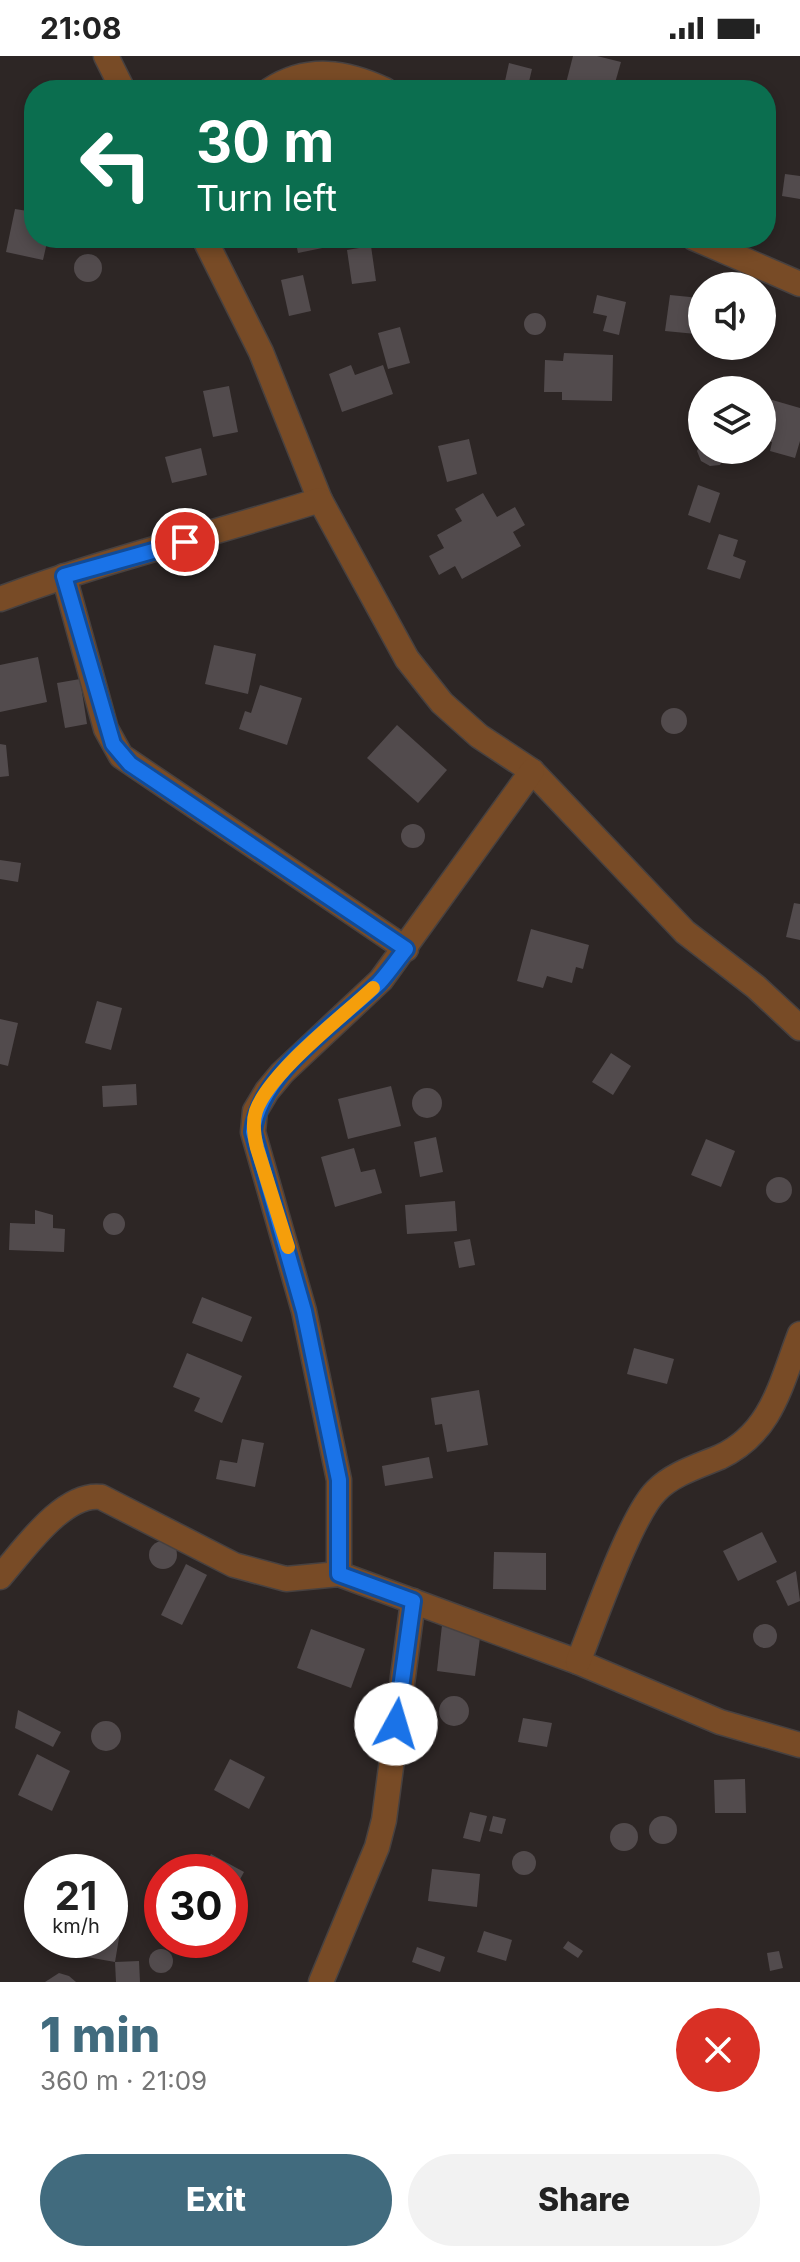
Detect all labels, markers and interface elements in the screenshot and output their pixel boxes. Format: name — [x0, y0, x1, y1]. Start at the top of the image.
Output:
text: 21:08 — [40, 10, 122, 46]
text: 30 m — [196, 108, 334, 176]
icon: left — [64, 112, 168, 216]
text: Turn left — [196, 176, 337, 220]
map controls — [688, 272, 776, 464]
button: sound — [688, 272, 776, 360]
button: layers — [688, 376, 776, 464]
pin — [151, 508, 219, 576]
icon: arrive — [163, 520, 207, 564]
position arrow — [354, 1682, 438, 1766]
speed limit sign: 30 — [144, 1854, 248, 1958]
text: 21 — [55, 1871, 97, 1920]
text: km/h — [52, 1914, 100, 1938]
text: 1 min — [40, 2005, 160, 2064]
button: close — [676, 2008, 760, 2092]
text: 360 m · 21:09 — [40, 2065, 207, 2096]
button: Exit — [40, 2154, 392, 2246]
button: Share — [408, 2154, 760, 2246]

